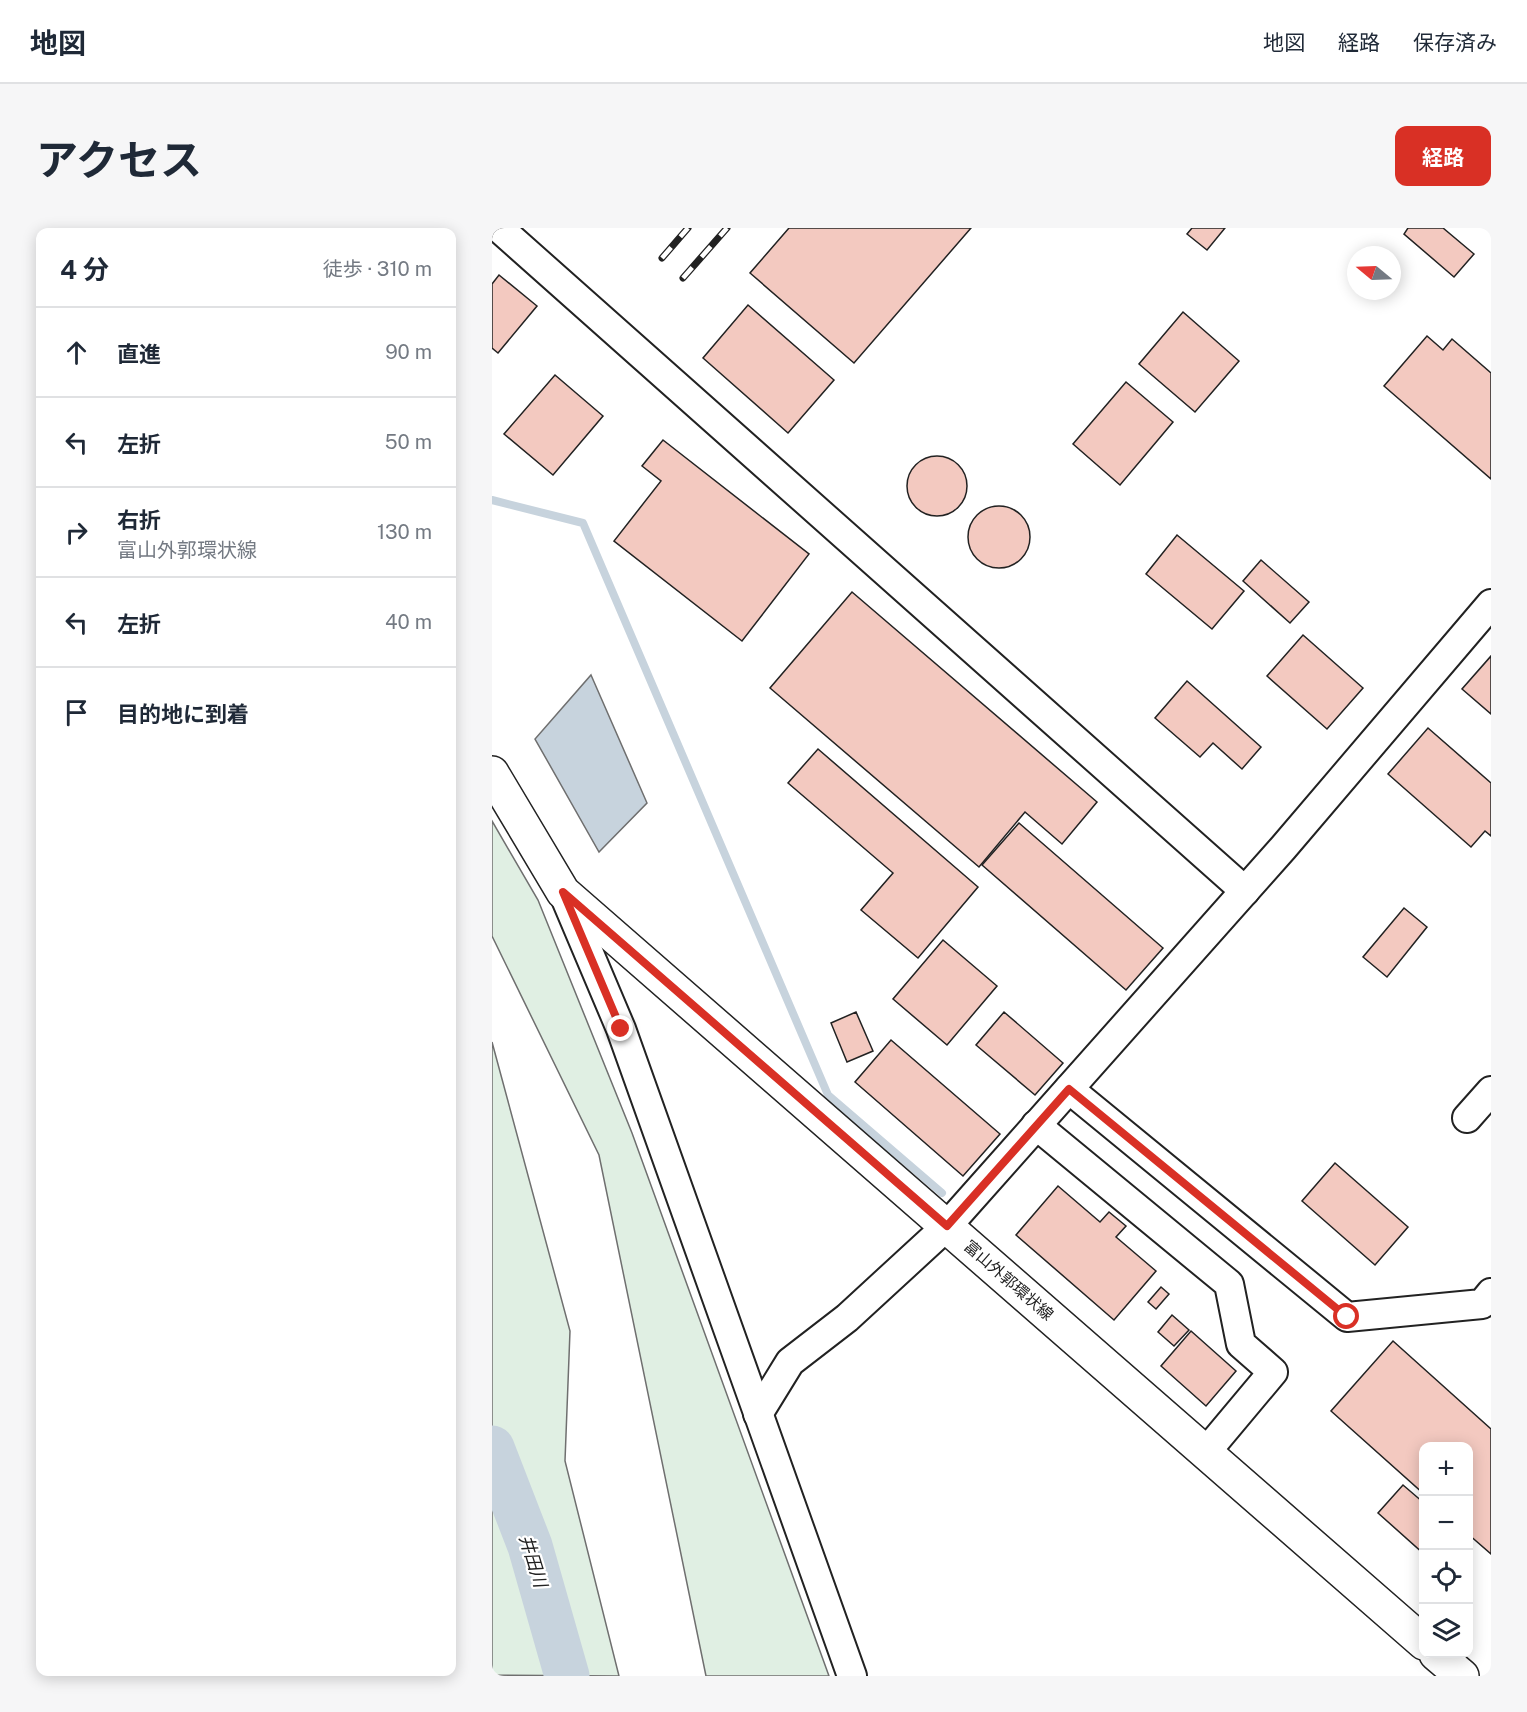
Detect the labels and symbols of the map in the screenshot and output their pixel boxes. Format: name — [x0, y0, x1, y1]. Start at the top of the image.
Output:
north arrow — [1347, 246, 1401, 300]
route end — [607, 1015, 633, 1041]
street label: 富山外郭環状線 — [960, 1236, 1057, 1324]
route start — [1333, 1303, 1359, 1329]
water label: 井田川 — [516, 1532, 552, 1592]

